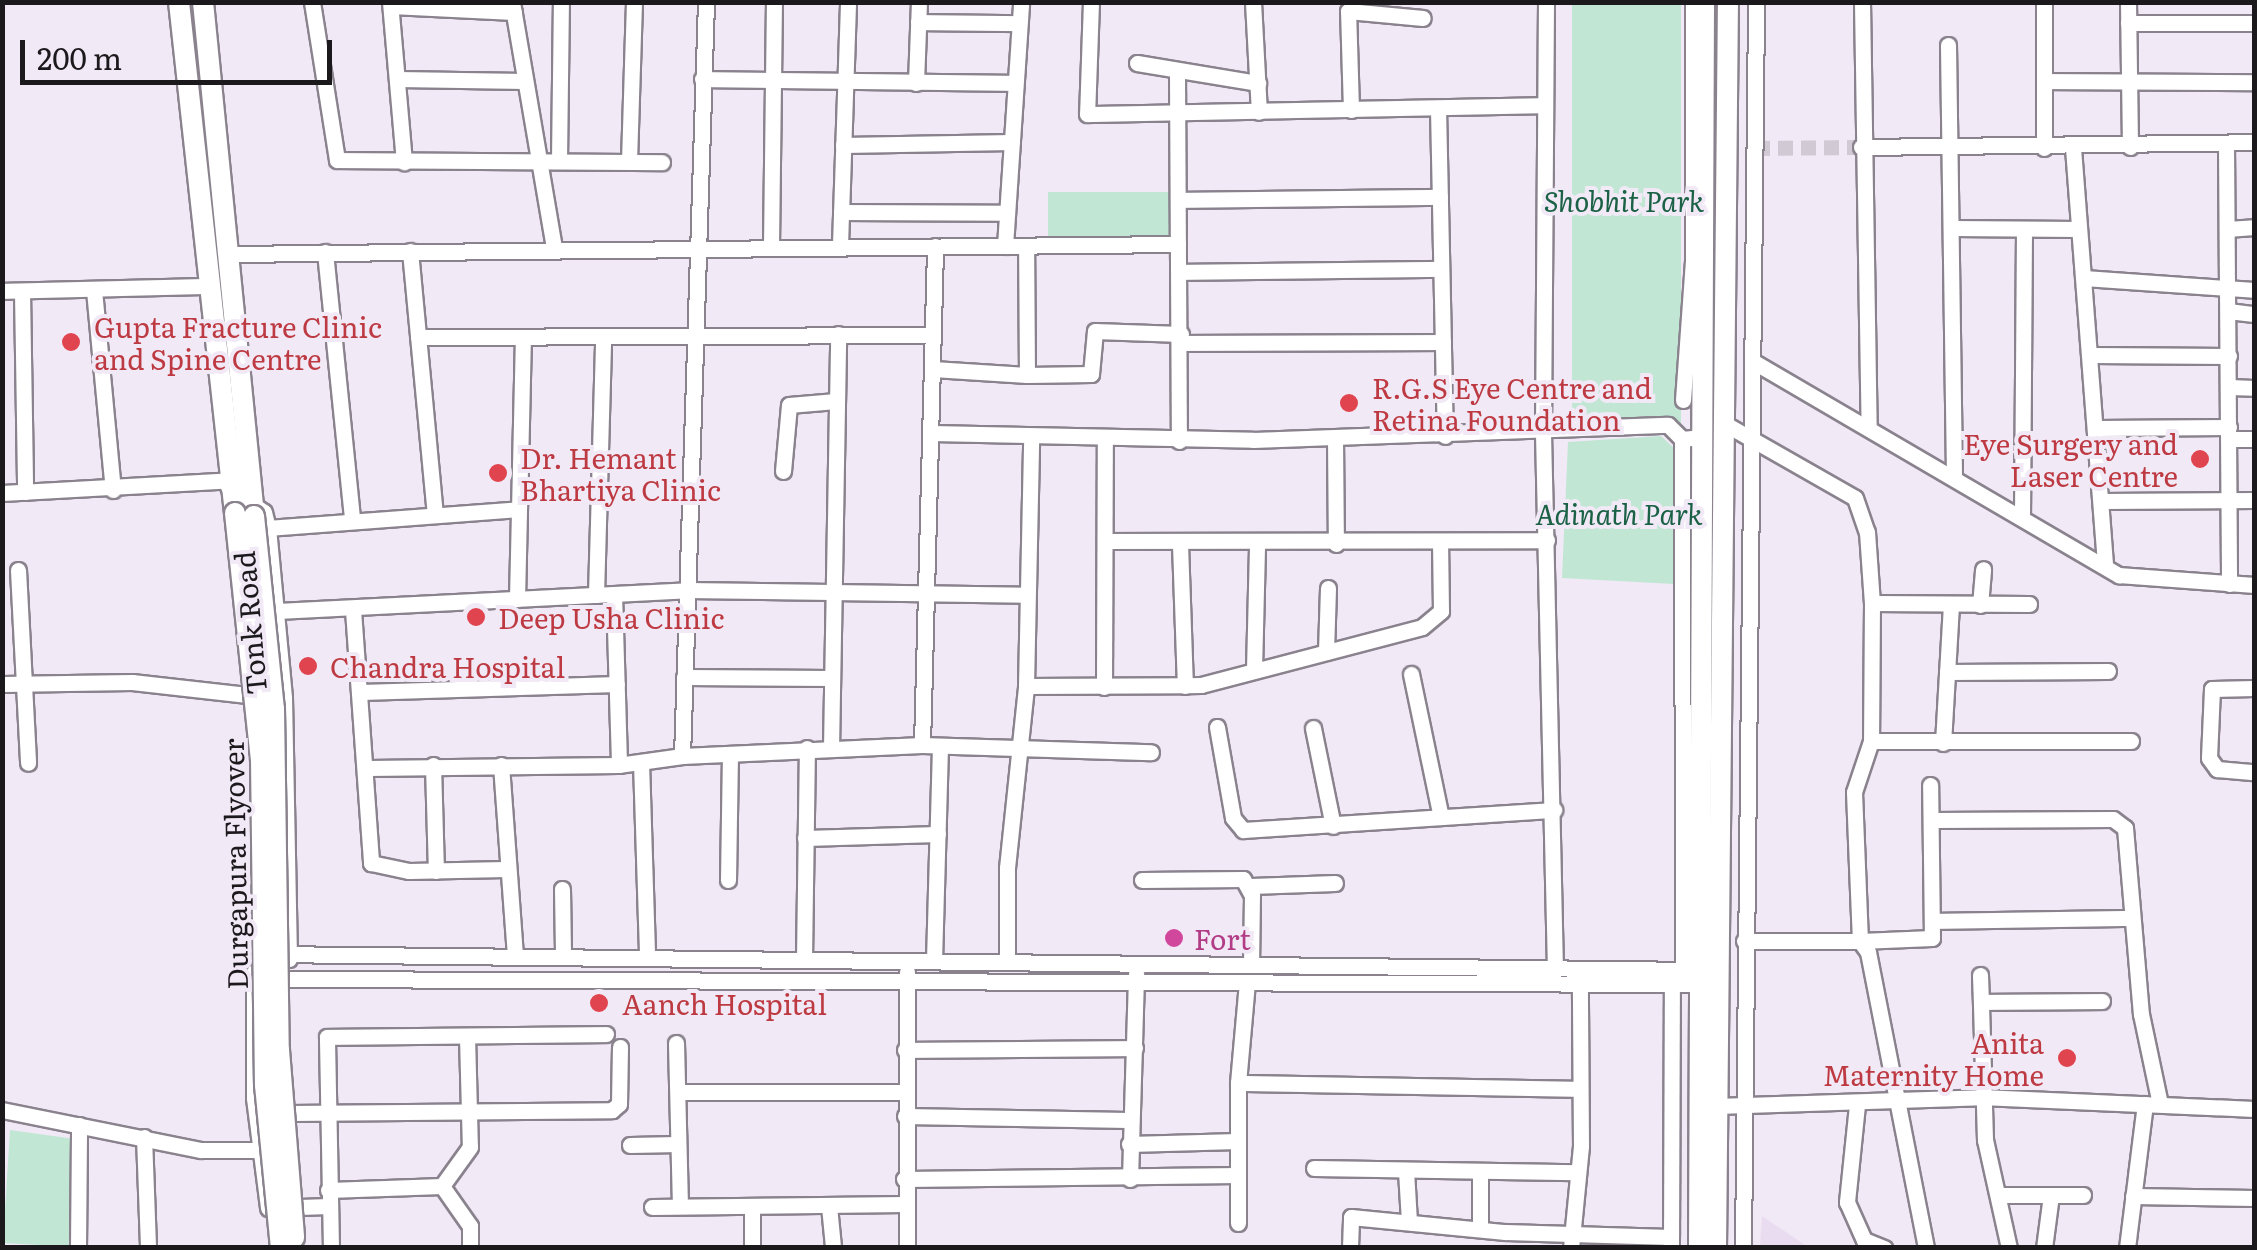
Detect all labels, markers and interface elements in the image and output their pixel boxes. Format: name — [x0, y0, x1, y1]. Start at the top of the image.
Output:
scale bar — [25, 20, 338, 82]
text: 200 m — [37, 35, 122, 79]
park label: Shobhit Park — [1544, 183, 1704, 217]
place label: Gupta Fracture Clinic and Spine Centre — [94, 309, 382, 375]
marker: Gupta Fracture Clinic and Spine Centre — [58, 329, 84, 355]
place label: R.G.S Eye Centre and Retina Foundation — [1372, 370, 1652, 436]
marker: R.G.S Eye Centre and Retina Foundation — [1336, 390, 1362, 416]
place label: Eye Surgery and Laser Centre — [1963, 426, 2178, 492]
place label: Dr. Hemant Bhartiya Clinic — [520, 440, 721, 506]
marker: Eye Surgery and Laser Centre — [2187, 446, 2213, 472]
marker: Dr. Hemant Bhartiya Clinic — [485, 460, 511, 486]
park label: Adinath Park — [1535, 496, 1703, 530]
street label: Tonk Road — [226, 550, 272, 696]
place label: Deep Usha Clinic — [498, 600, 724, 634]
marker: Deep Usha Clinic — [463, 604, 489, 630]
place label: Chandra Hospital — [330, 649, 565, 683]
marker: Chandra Hospital — [295, 653, 321, 679]
street label: Durgapura Flyover — [215, 738, 253, 990]
place label: Fort — [1194, 921, 1251, 955]
marker: Fort — [1163, 927, 1185, 949]
place label: Aanch Hospital — [622, 986, 827, 1020]
marker: Aanch Hospital — [586, 990, 612, 1016]
place label: Anita Maternity Home — [1823, 1025, 2044, 1091]
marker: Anita Maternity Home — [2054, 1045, 2080, 1071]

